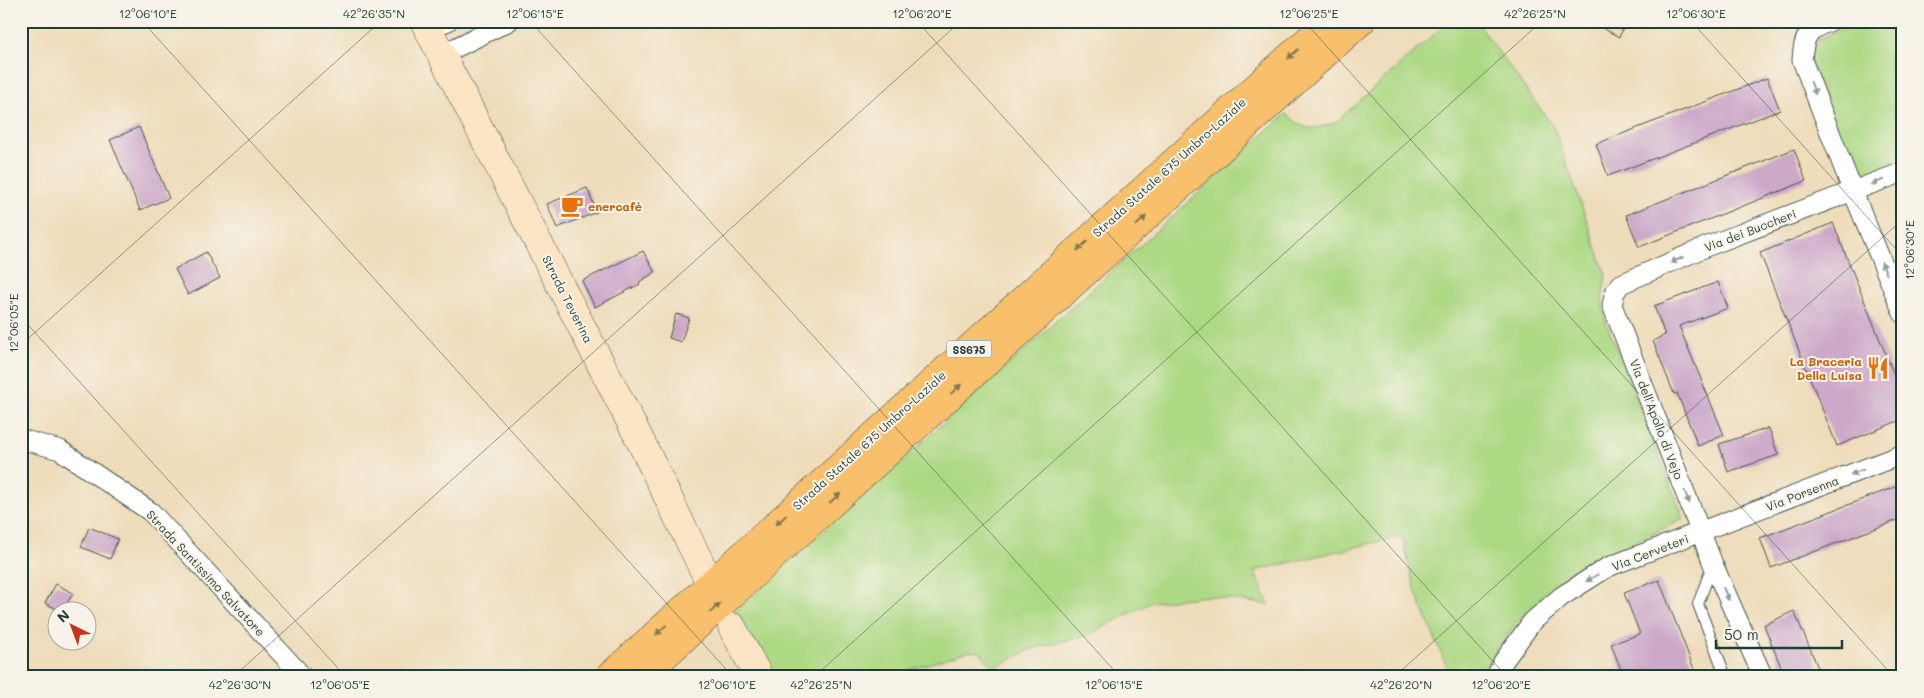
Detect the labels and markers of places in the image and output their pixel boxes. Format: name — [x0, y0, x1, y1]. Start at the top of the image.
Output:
cafe icon: enercafè — [559, 193, 585, 219]
place label: enercafè — [588, 198, 642, 214]
place label: La Braceria Della Luisa — [1790, 353, 1862, 383]
restaurant icon: La Braceria Della Luisa — [1865, 355, 1891, 381]

